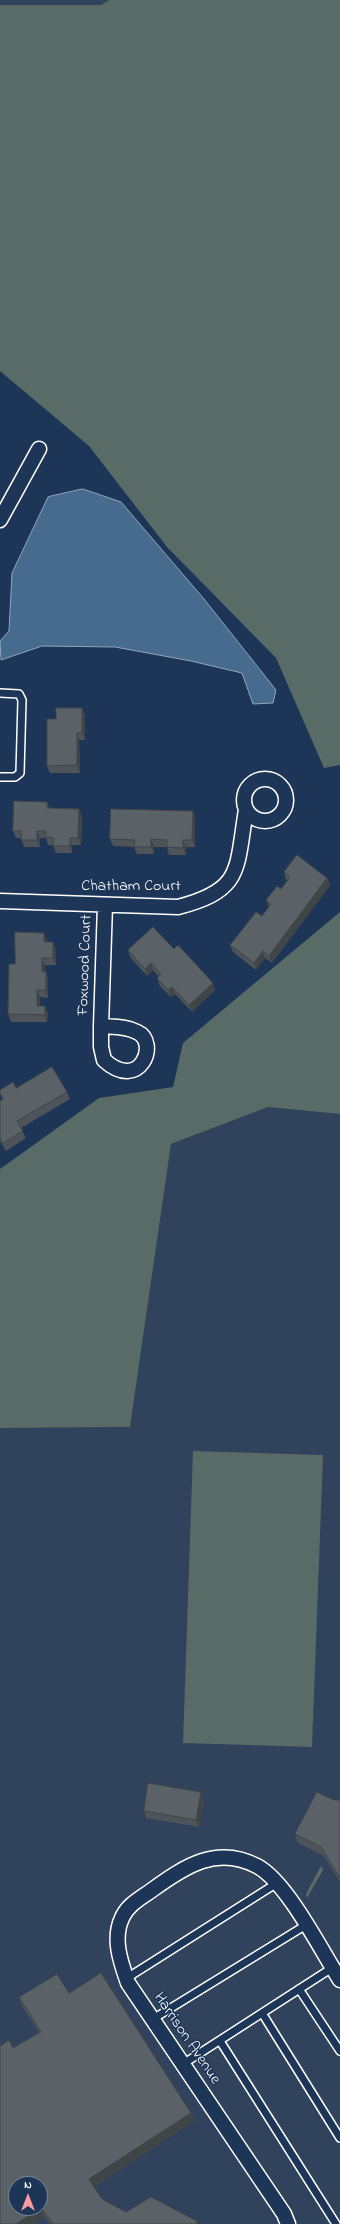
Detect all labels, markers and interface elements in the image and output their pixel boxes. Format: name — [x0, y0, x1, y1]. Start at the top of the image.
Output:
street label: Chatham Court — [81, 877, 181, 897]
street label: Foxwood Court — [75, 914, 97, 1016]
street label: Harrison Avenue — [148, 1989, 224, 2089]
north arrow — [8, 2176, 48, 2216]
text: N — [24, 2177, 32, 2193]

